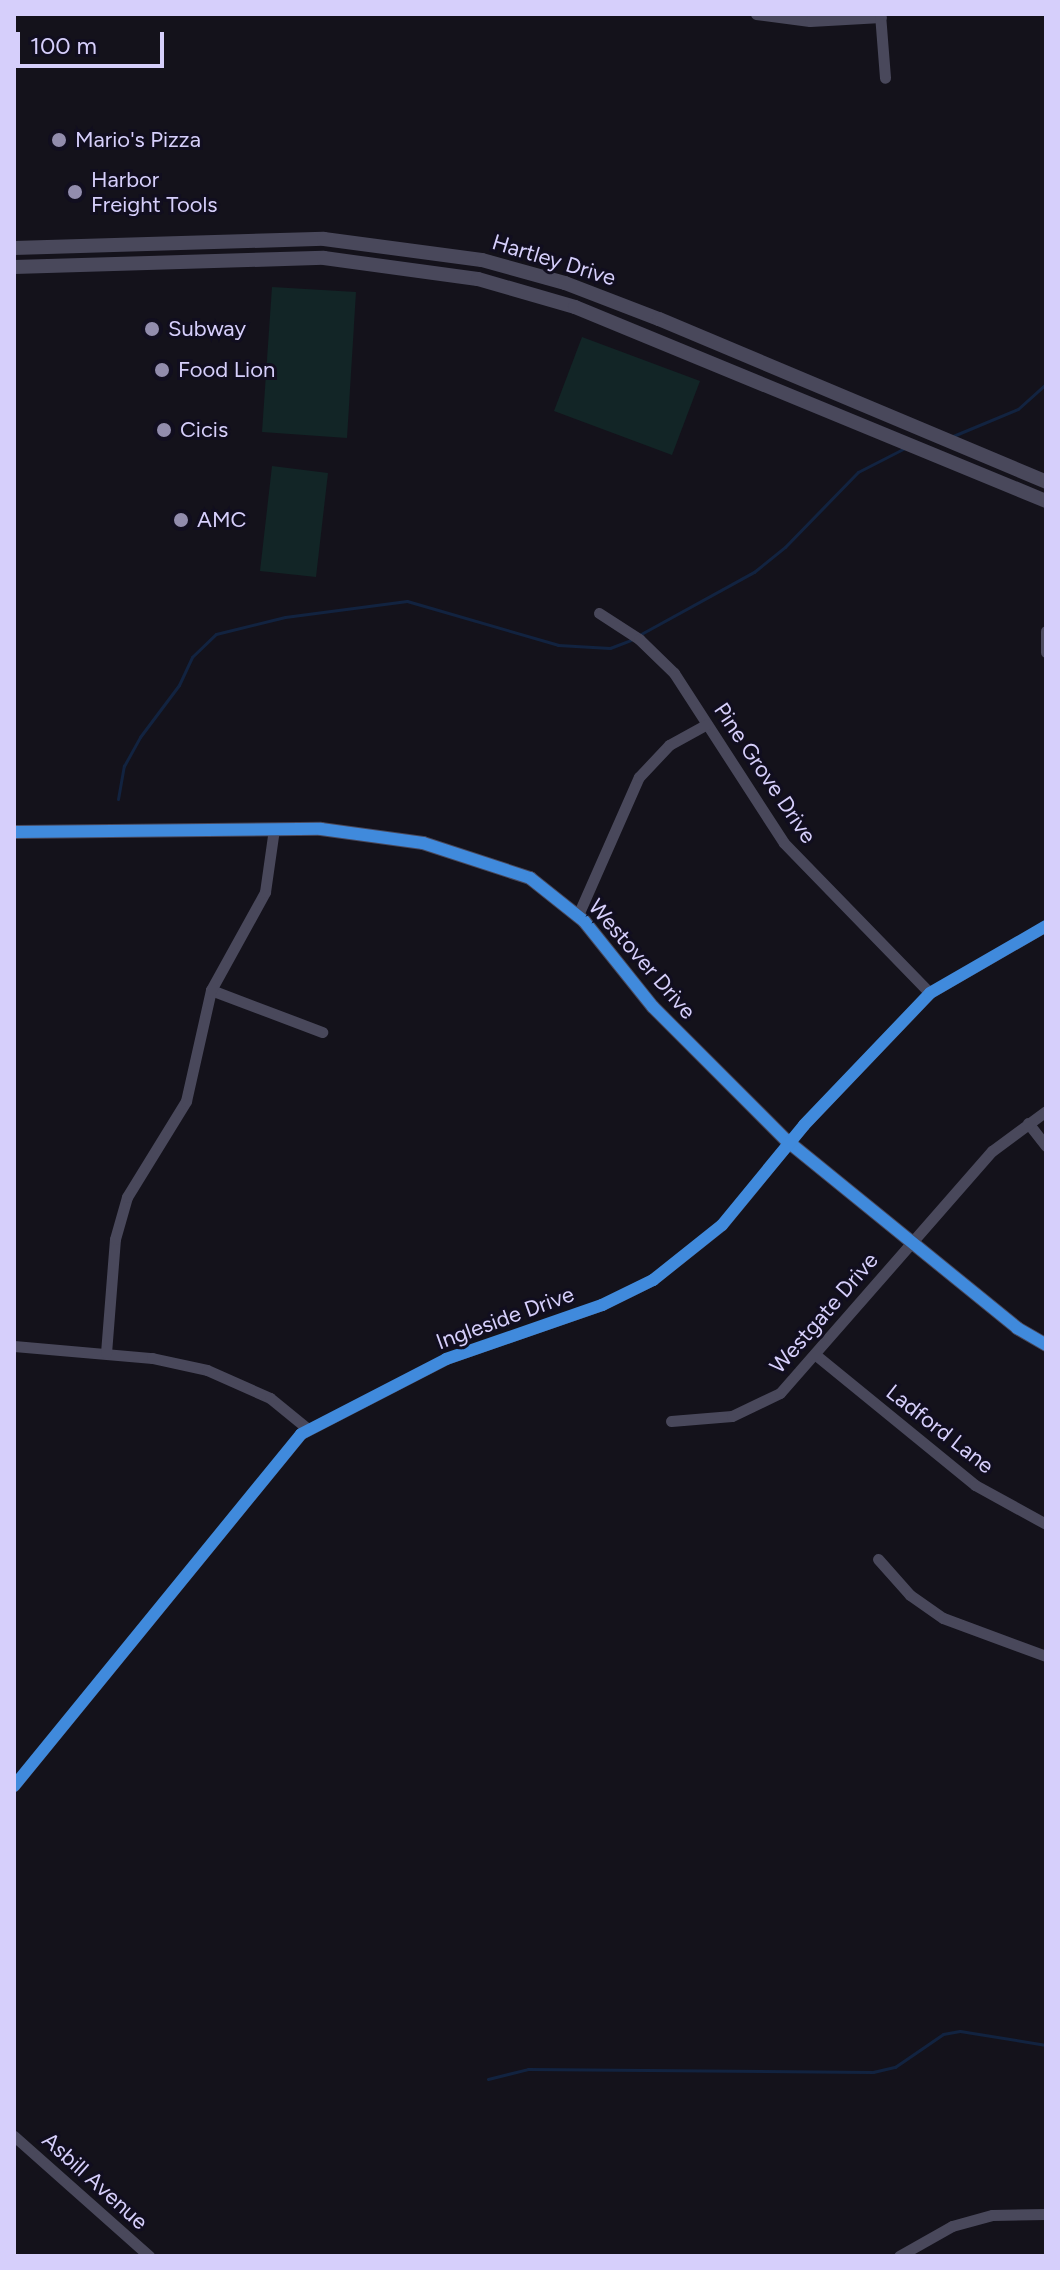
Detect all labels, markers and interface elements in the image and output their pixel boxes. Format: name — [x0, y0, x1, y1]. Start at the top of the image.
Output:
scale bar — [20, 16, 168, 66]
text: 100 m — [30, 31, 97, 60]
place label: Mario's Pizza — [75, 127, 201, 153]
marker: Mario's Pizza — [50, 131, 68, 149]
place label: Harbor Freight Tools — [91, 166, 218, 218]
marker: Harbor Freight Tools — [66, 183, 84, 201]
street label: Hartley Drive — [489, 229, 619, 291]
place label: Subway — [168, 316, 246, 342]
marker: Subway — [143, 320, 161, 338]
place label: Food Lion — [178, 357, 275, 383]
marker: Food Lion — [153, 361, 171, 379]
place label: Cicis — [180, 417, 228, 443]
marker: Cicis — [155, 421, 173, 439]
place label: AMC — [197, 507, 246, 533]
marker: AMC — [172, 511, 190, 529]
street label: Pine Grove Drive — [708, 698, 822, 848]
street label: Westover Drive — [583, 894, 701, 1024]
street label: Westgate Drive — [764, 1247, 884, 1379]
street label: Ingleside Drive — [433, 1281, 577, 1355]
street label: Ladford Lane — [881, 1379, 999, 1479]
street label: Asbill Avenue — [37, 2127, 153, 2235]

